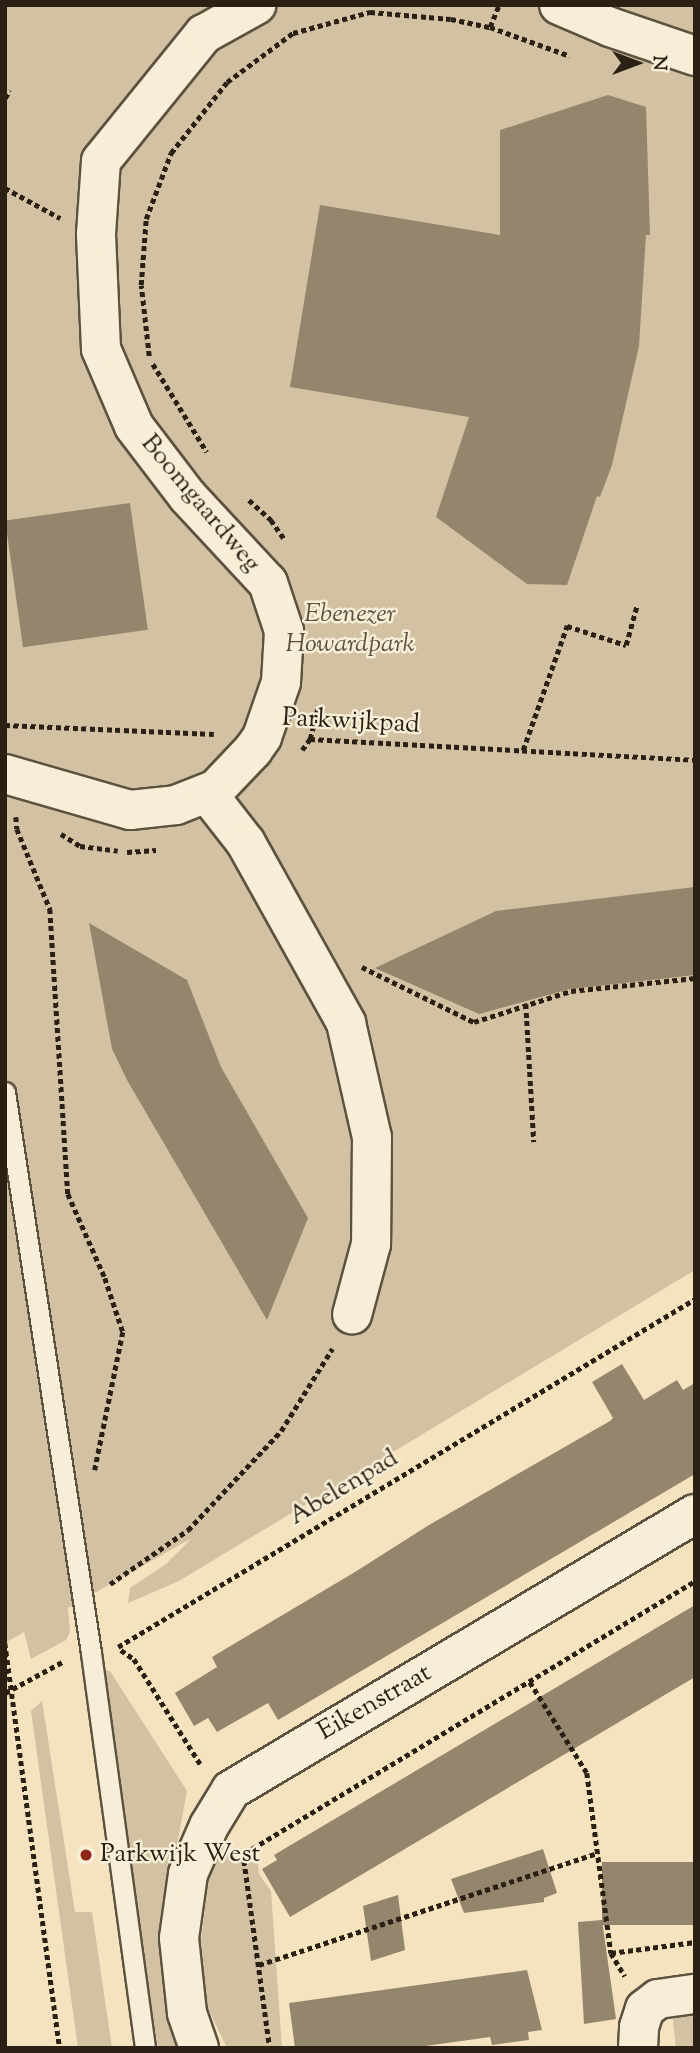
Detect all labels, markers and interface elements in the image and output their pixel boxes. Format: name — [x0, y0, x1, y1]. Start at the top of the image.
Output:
north arrow — [602, 28, 672, 98]
text: N — [645, 55, 672, 71]
street label: Boomgaardweg — [133, 429, 267, 579]
park label: Ebenezer Howardpark — [286, 599, 414, 660]
street label: Parkwijkpad — [281, 703, 421, 741]
street label: Abelenpad — [284, 1443, 404, 1533]
street label: Eikenstraat — [313, 1658, 437, 1748]
place label: Parkwijk West — [100, 1839, 260, 1871]
marker: Parkwijk West — [78, 1847, 94, 1863]

